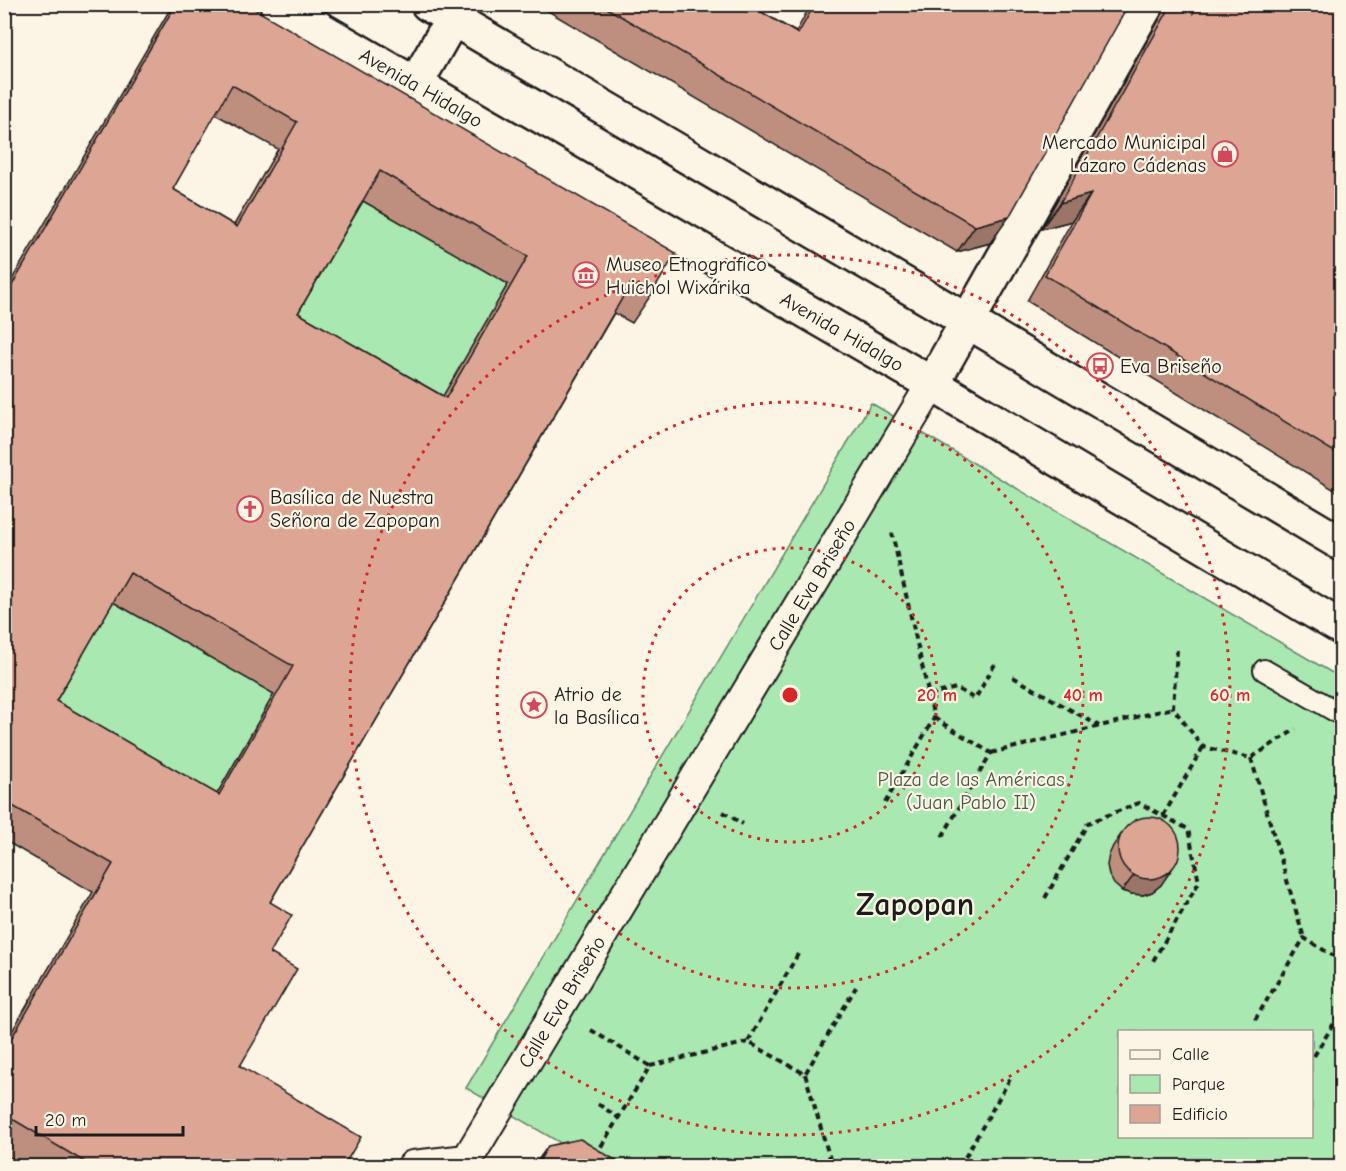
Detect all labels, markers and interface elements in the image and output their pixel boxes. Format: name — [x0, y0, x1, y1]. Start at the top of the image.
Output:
street label: Avenida Hidalgo — [355, 43, 487, 133]
place label: Mercado Municipal Lázaro Cádenas — [1042, 131, 1206, 177]
shop icon: Mercado Municipal Lázaro Cádenas — [1210, 139, 1240, 169]
place label: Museo Etnografico Huichol Wixárika — [606, 253, 767, 299]
museum icon: Museo Etnografico Huichol Wixárika — [571, 260, 601, 290]
street label: Avenida Hidalgo — [776, 287, 908, 377]
bus stop icon: Eva Briseño — [1085, 351, 1115, 381]
place label: Eva Briseño — [1120, 355, 1222, 378]
place label: Basílica de Nuestra Señora de Zapopan — [270, 486, 440, 532]
church icon: Basílica de Nuestra Señora de Zapopan — [235, 494, 265, 524]
street label: Calle Eva Briseño — [764, 515, 860, 655]
place label: Atrio de la Basílica — [554, 683, 640, 729]
centre of rings — [780, 685, 800, 705]
text: 20 m — [917, 685, 957, 706]
text: 40 m — [1063, 685, 1103, 706]
text: 60 m — [1210, 685, 1250, 706]
place icon: Atrio de la Basílica — [519, 690, 549, 720]
park label: Plaza de las Américas (Juan Pablo II) — [877, 768, 1065, 814]
district label: Zapopan — [856, 886, 974, 923]
street label: Calle Eva Briseño — [514, 932, 610, 1072]
legend — [1118, 1030, 1313, 1138]
text: Calle — [1172, 1044, 1209, 1065]
text: Parque — [1172, 1074, 1225, 1095]
scale bar — [36, 1099, 183, 1137]
text: Edificio — [1172, 1104, 1228, 1125]
text: 20 m — [45, 1110, 86, 1131]

